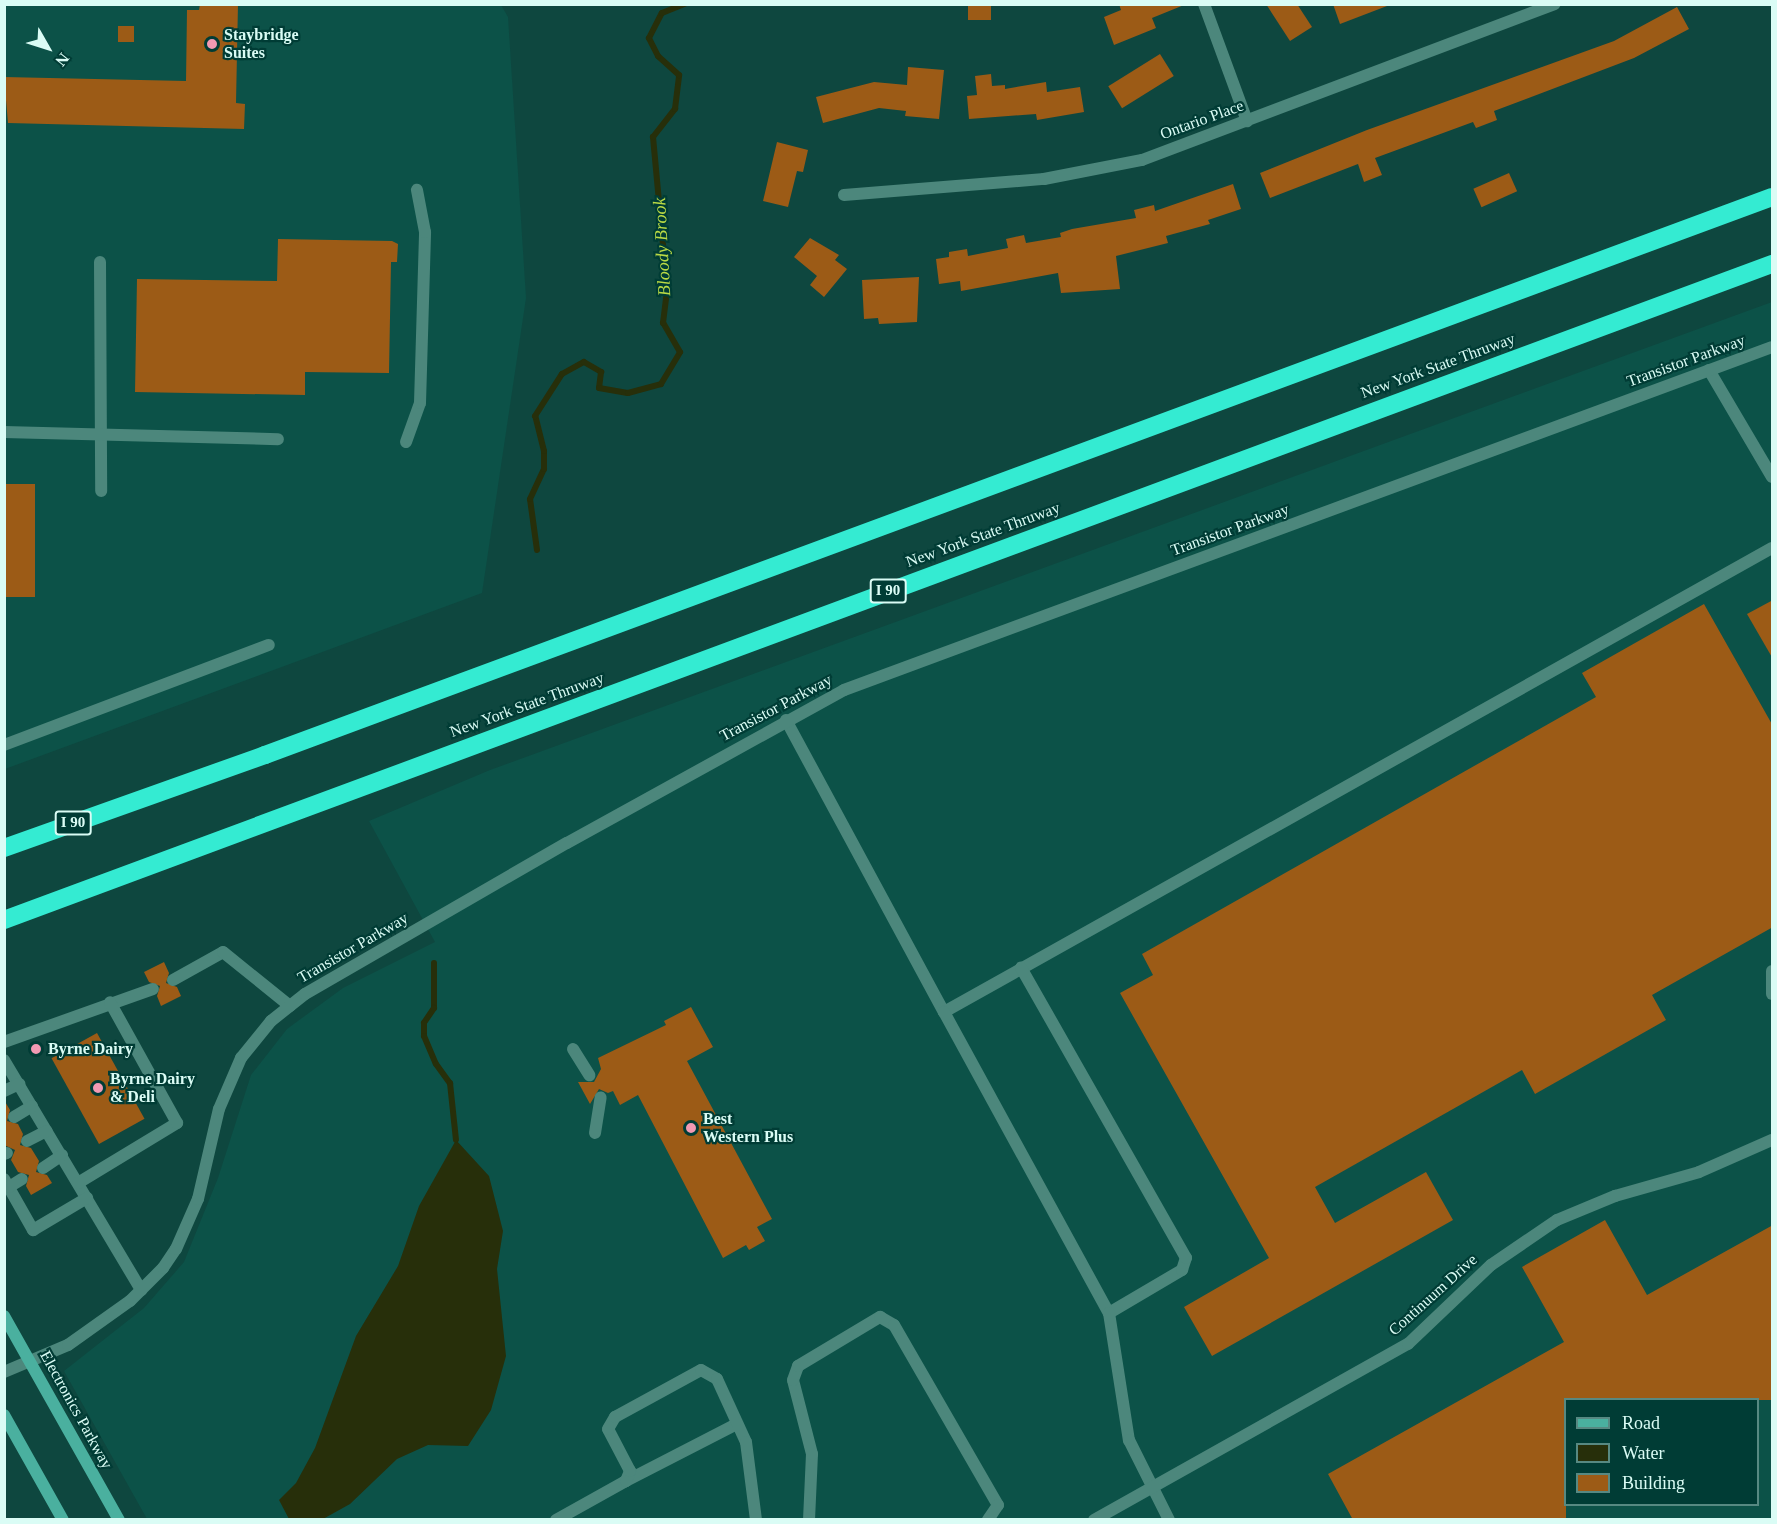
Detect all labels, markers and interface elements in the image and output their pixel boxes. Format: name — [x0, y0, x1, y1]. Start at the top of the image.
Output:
north arrow — [18, 18, 78, 78]
place label: Staybridge Suites — [224, 25, 299, 63]
marker: Staybridge Suites — [205, 37, 219, 51]
text: N — [52, 50, 73, 69]
street label: Ontario Place — [1158, 96, 1246, 144]
water label: Bloody Brook — [649, 197, 675, 297]
street label: New York State Thruway — [1358, 329, 1518, 403]
street label: Transistor Parkway — [1624, 331, 1748, 391]
street label: New York State Thruway — [903, 498, 1063, 572]
street label: Transistor Parkway — [1168, 500, 1292, 560]
road number: I 90 — [868, 579, 908, 603]
street label: New York State Thruway — [447, 668, 607, 742]
street label: Transistor Parkway — [717, 670, 835, 746]
road number: I 90 — [54, 811, 92, 835]
street label: Transistor Parkway — [294, 909, 412, 987]
place label: Byrne Dairy — [48, 1039, 133, 1059]
marker: Byrne Dairy — [29, 1042, 43, 1056]
place label: Byrne Dairy & Deli — [110, 1069, 195, 1107]
marker: Byrne Dairy & Deli — [91, 1081, 105, 1095]
place label: Best Western Plus — [703, 1109, 793, 1147]
marker: Best Western Plus — [684, 1121, 698, 1135]
street label: Continuum Drive — [1385, 1250, 1481, 1340]
street label: Electronics Parkway — [36, 1348, 116, 1472]
legend — [1564, 1398, 1759, 1506]
text: Road — [1622, 1413, 1660, 1433]
text: Water — [1622, 1443, 1665, 1463]
text: Building — [1622, 1473, 1685, 1493]

